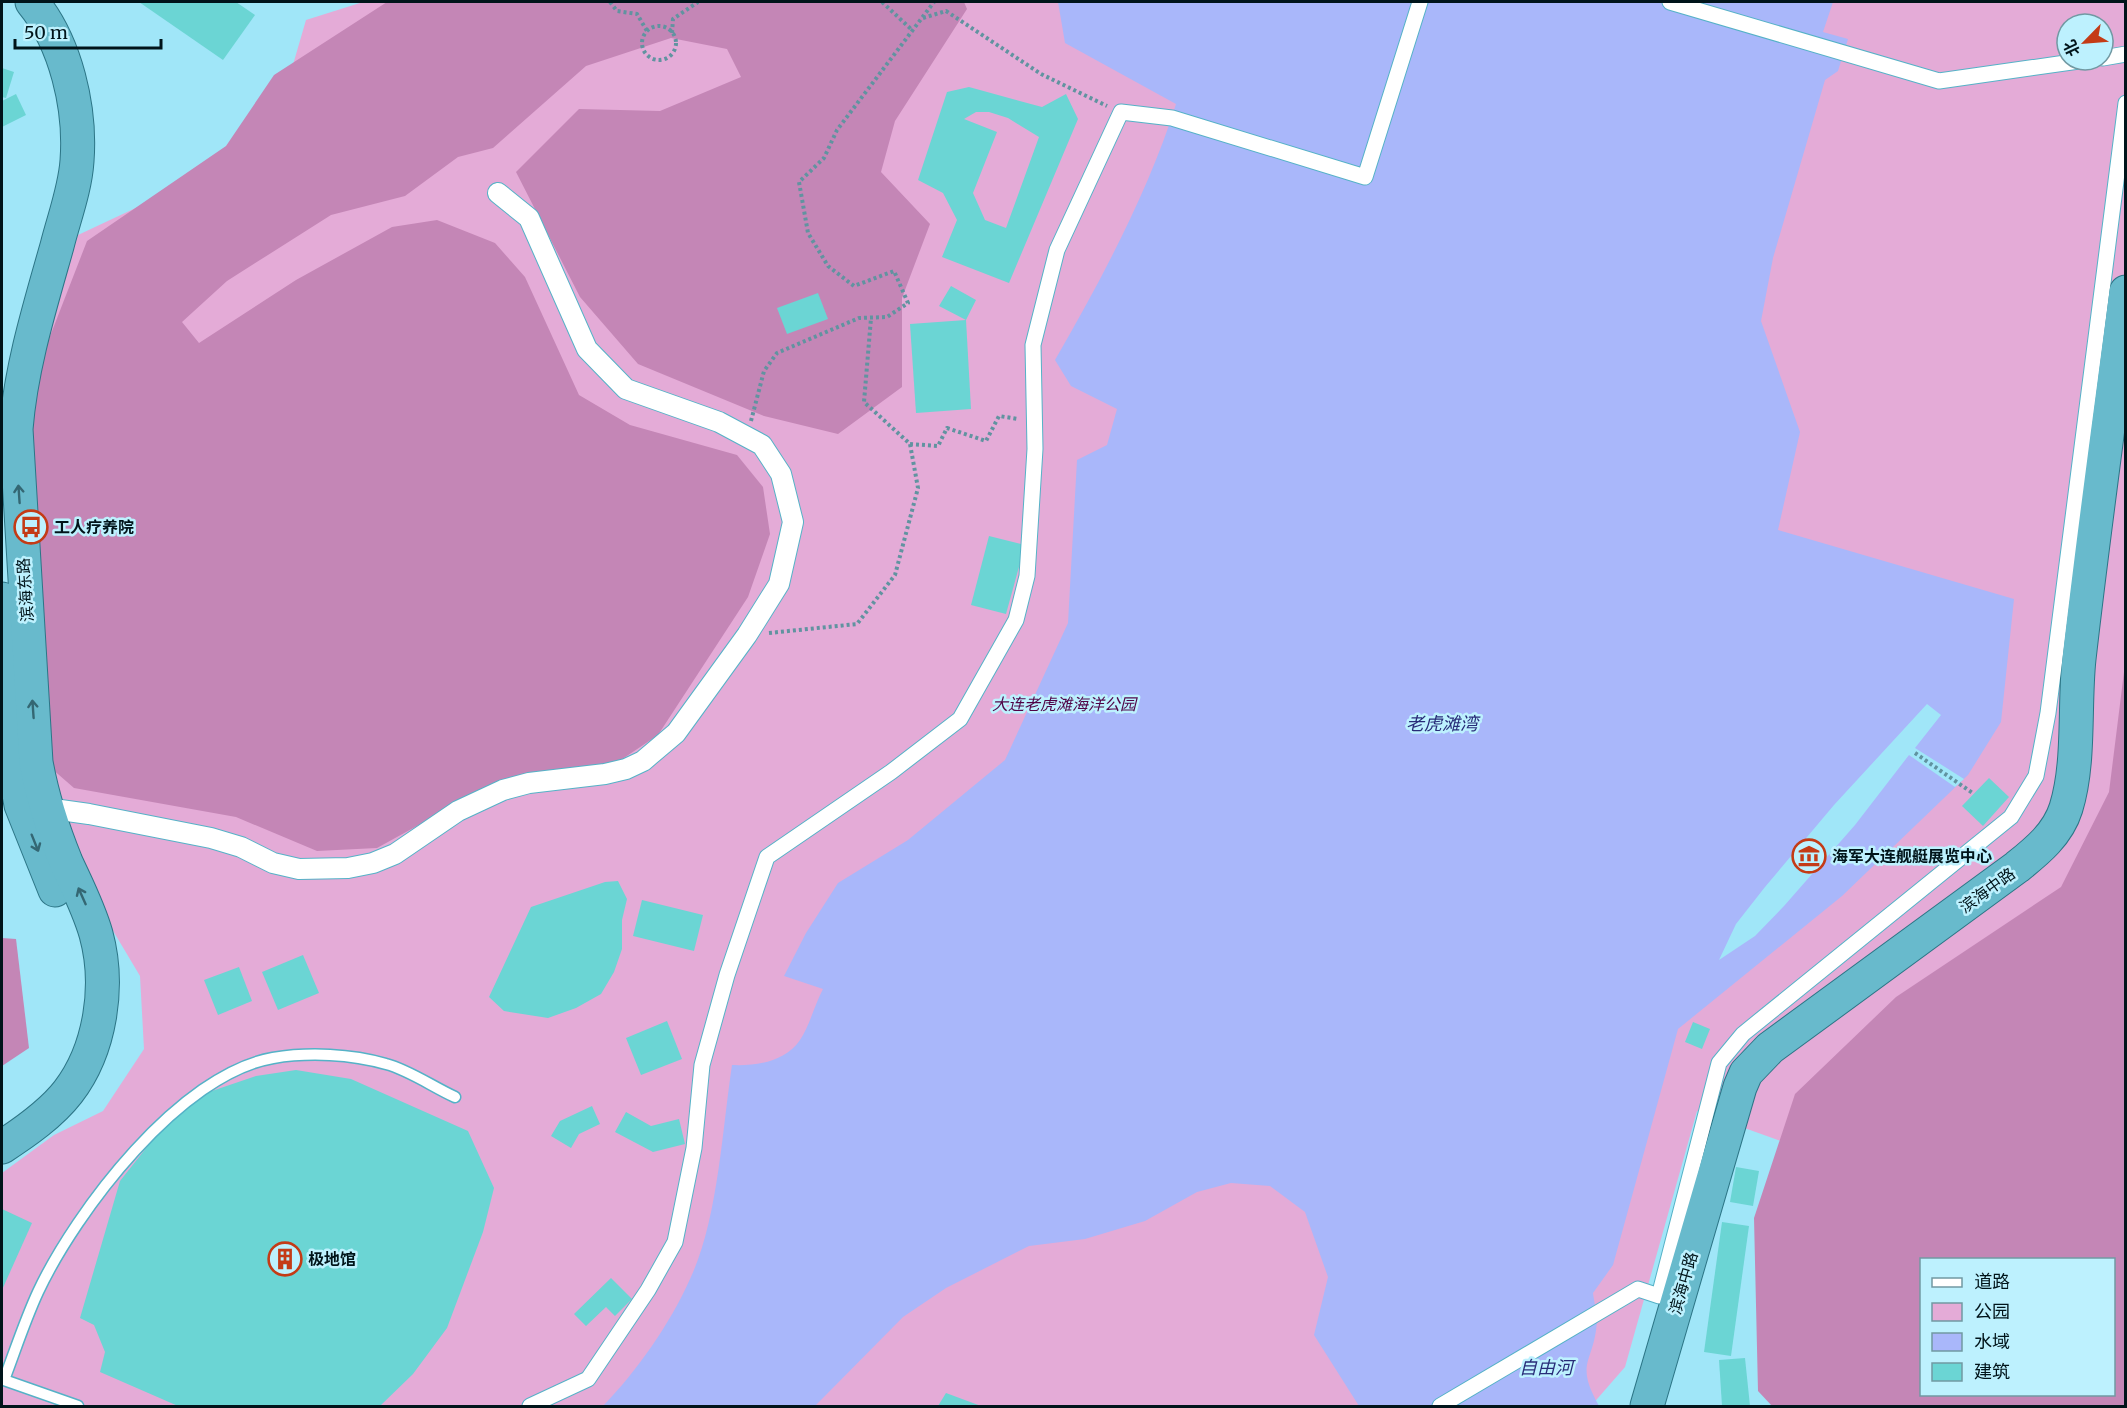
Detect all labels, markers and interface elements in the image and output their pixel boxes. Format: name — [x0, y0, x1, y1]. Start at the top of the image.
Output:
scale bar — [15, 12, 160, 50]
north arrow — [2055, 12, 2115, 72]
text: 50 m — [24, 21, 68, 44]
text: 北 — [2059, 37, 2084, 60]
one-way arrow — [13, 484, 24, 504]
bus stop icon: 工人疗养院 — [13, 509, 49, 545]
place label: 工人疗养院 — [54, 517, 134, 537]
street label: 滨海东路 — [13, 557, 37, 623]
park label: 大连老虎滩海洋公园 — [992, 694, 1138, 714]
one-way arrow — [27, 700, 38, 720]
water label: 老虎滩湾 — [1406, 712, 1481, 735]
one-way arrow — [30, 834, 41, 852]
museum icon: 海军大连舰艇展览中心 — [1791, 838, 1827, 874]
place label: 海军大连舰艇展览中心 — [1832, 846, 1992, 866]
street label: 滨海中路 — [1955, 863, 2019, 917]
one-way arrow — [75, 887, 86, 905]
building icon: 极地馆 — [267, 1241, 303, 1277]
place label: 极地馆 — [308, 1249, 356, 1269]
street label: 滨海中路 — [1665, 1249, 1701, 1317]
legend — [1920, 1258, 2115, 1396]
text: 道路 — [1974, 1270, 2010, 1293]
text: 公园 — [1974, 1300, 2010, 1323]
text: 水域 — [1974, 1330, 2010, 1353]
water label: 自由河 — [1519, 1356, 1576, 1379]
text: 建筑 — [1974, 1360, 2010, 1383]

